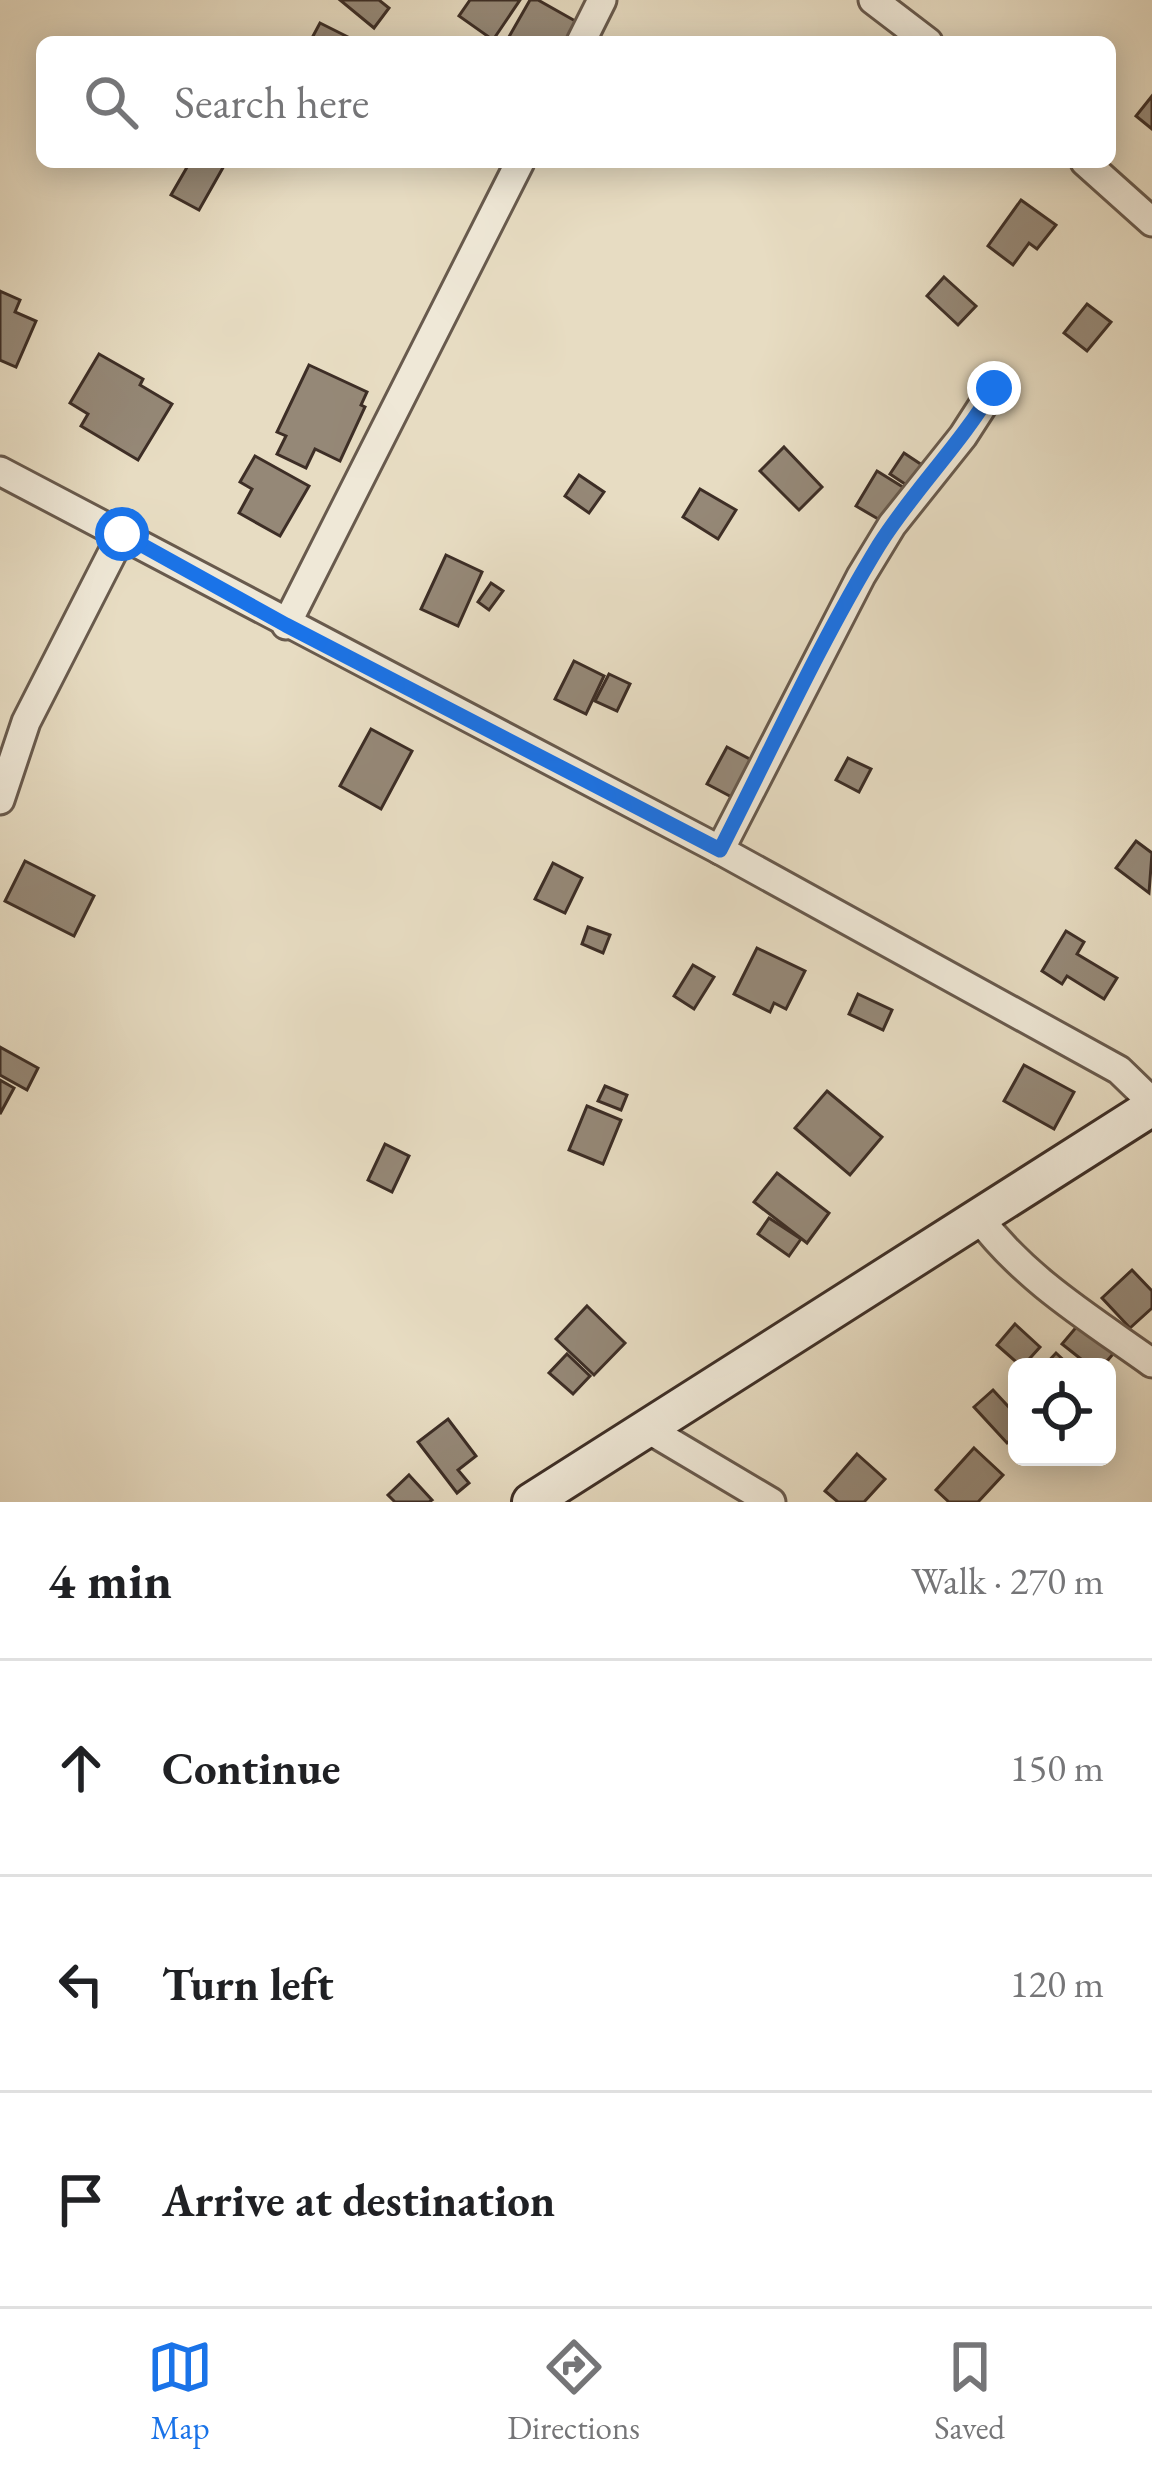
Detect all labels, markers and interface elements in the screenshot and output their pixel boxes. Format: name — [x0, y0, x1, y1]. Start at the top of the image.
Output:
search box — [36, 36, 1116, 168]
icon: search — [78, 69, 144, 135]
text: Search here — [174, 73, 369, 131]
route end — [967, 361, 1021, 415]
route start — [95, 507, 149, 561]
map controls — [1008, 1358, 1116, 1466]
button: locate — [1008, 1358, 1116, 1466]
text: 4 min — [48, 1547, 172, 1613]
text: Walk · 270 m — [911, 1555, 1104, 1606]
icon: ahead — [48, 1735, 114, 1801]
text: Continue — [162, 1739, 340, 1797]
text: 150 m — [1010, 1742, 1104, 1793]
icon: left — [48, 1951, 114, 2017]
text: Turn left — [162, 1955, 334, 2013]
text: 120 m — [1010, 1958, 1104, 2009]
icon: arrive — [48, 2167, 114, 2233]
text: Arrive at destination — [162, 2171, 555, 2229]
tab: Map — [147, 2334, 213, 2449]
tab: Directions — [507, 2334, 640, 2449]
tab: Saved — [934, 2334, 1005, 2449]

